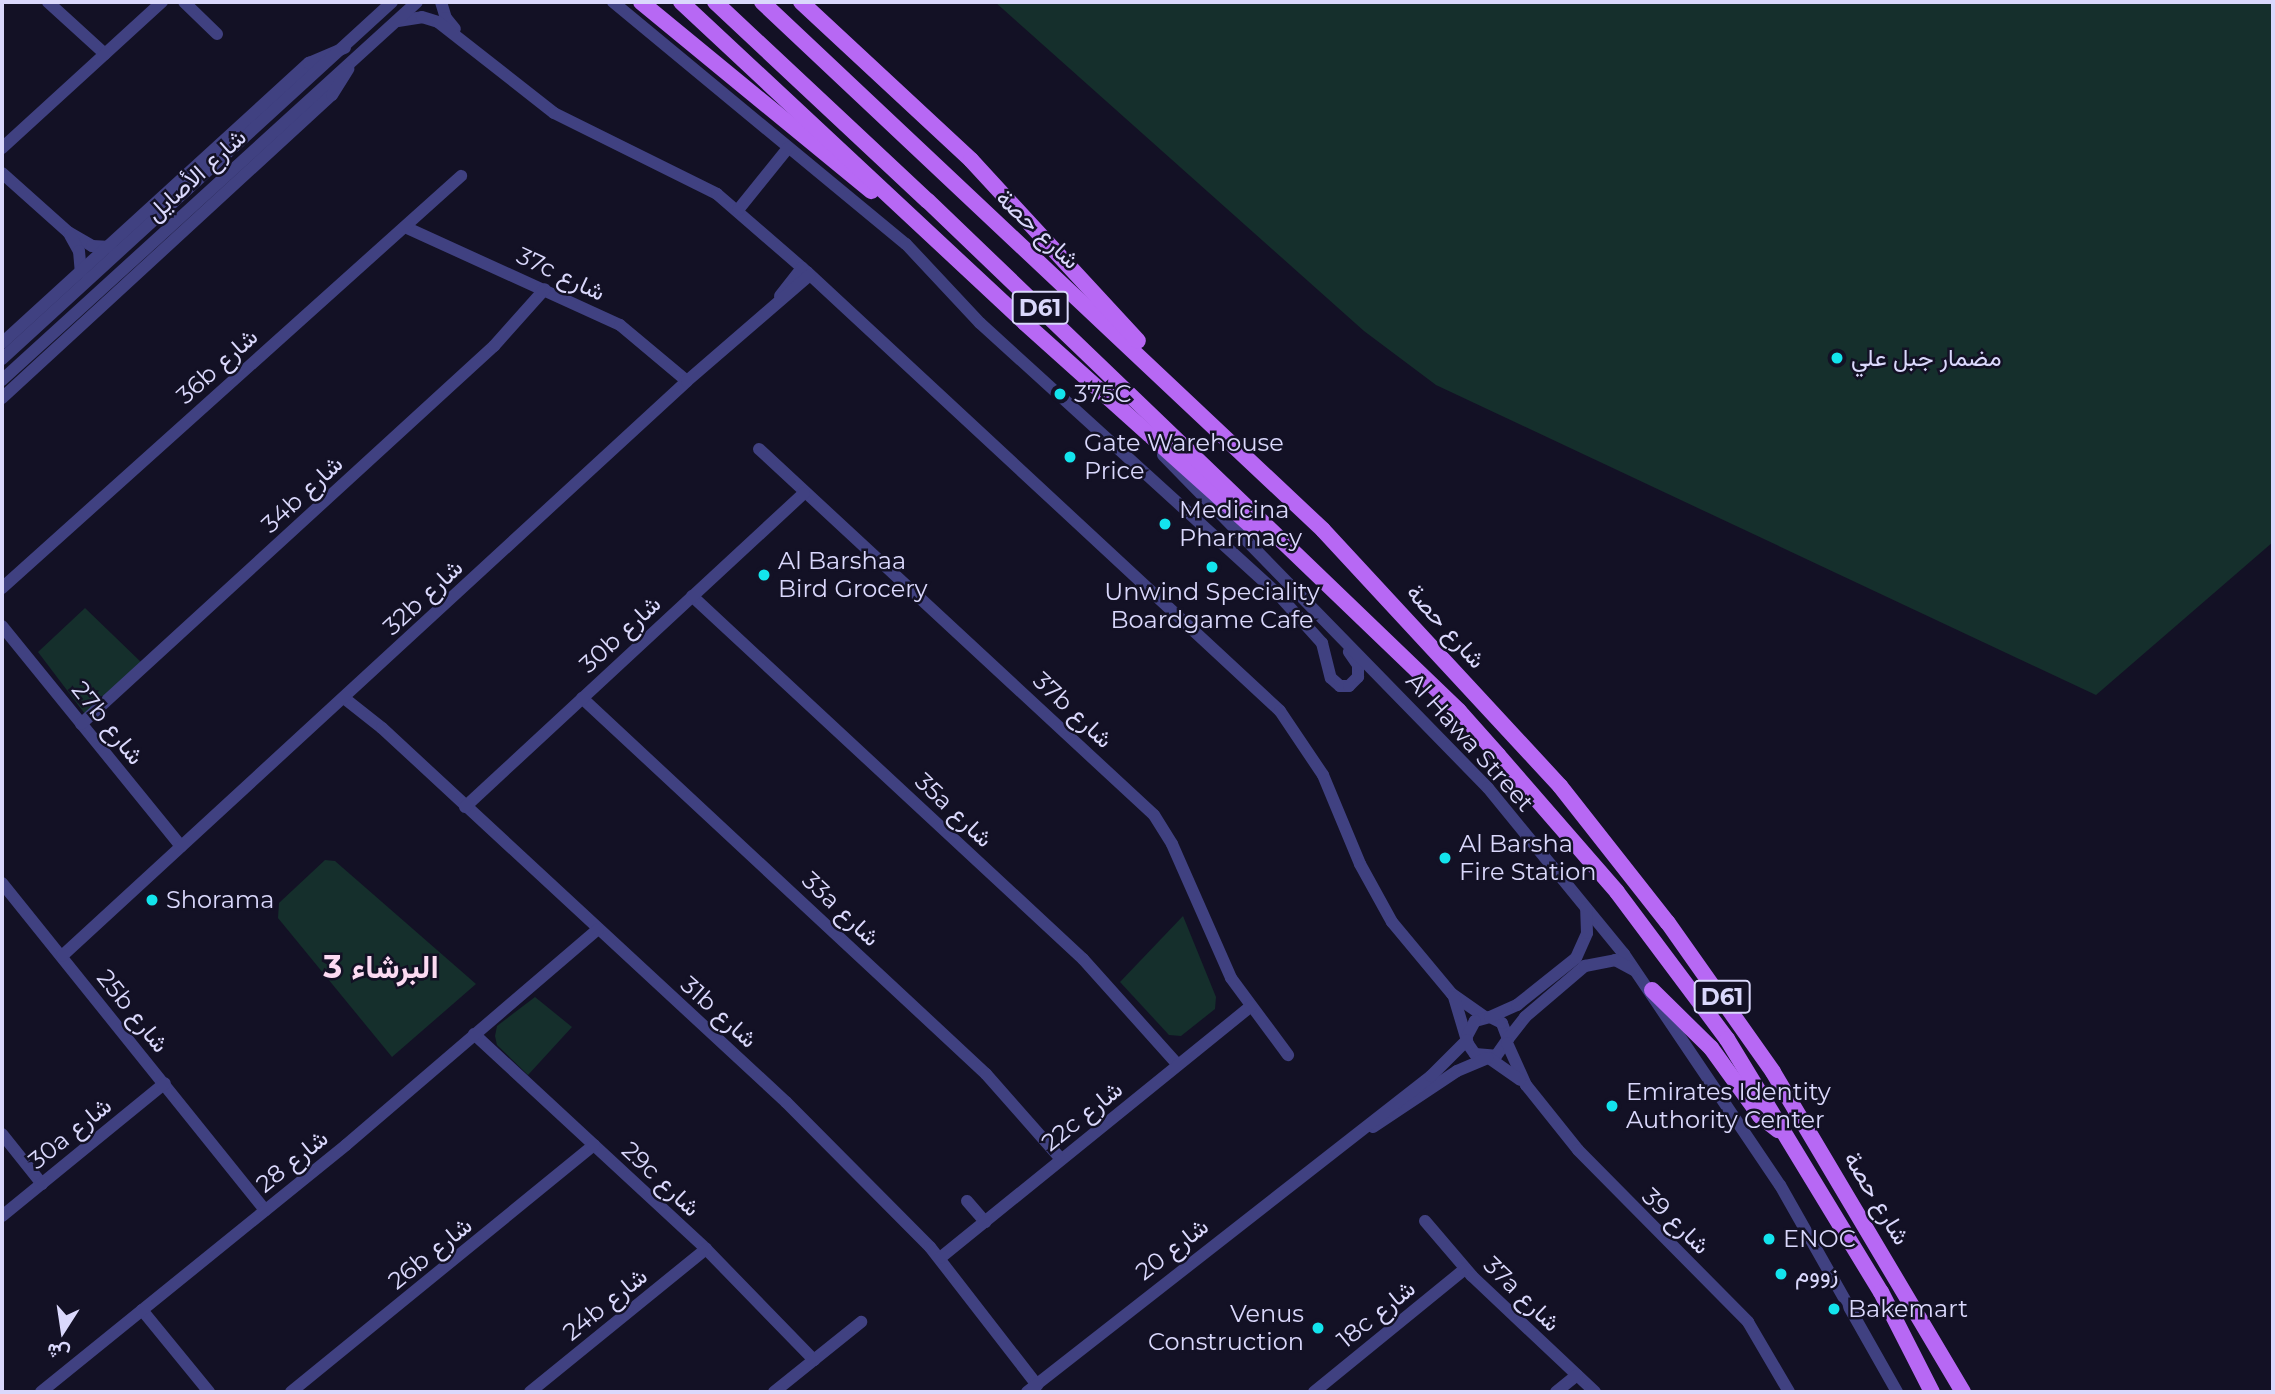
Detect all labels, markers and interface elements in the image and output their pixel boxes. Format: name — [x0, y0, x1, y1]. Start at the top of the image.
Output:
street label: شارع الأصايل — [140, 123, 252, 227]
street label: شارع حصة — [990, 183, 1086, 275]
street label: 37c شارع — [512, 241, 610, 307]
road number: D61 — [1010, 288, 1070, 328]
street label: 36b شارع — [171, 322, 263, 410]
place label: مضمار جبل علي — [1851, 344, 2001, 372]
marker: مضمار جبل علي — [1829, 350, 1845, 366]
place label: 375C — [1074, 380, 1132, 408]
marker: 375C — [1052, 386, 1068, 402]
place label: Gate Warehouse Price — [1084, 429, 1284, 485]
street label: 34b شارع — [256, 449, 348, 539]
marker: Gate Warehouse Price — [1062, 449, 1078, 465]
place label: Medicina Pharmacy — [1179, 496, 1302, 552]
marker: Medicina Pharmacy — [1157, 516, 1173, 532]
place label: Al Barshaa Bird Grocery — [778, 547, 928, 603]
street label: 32b شارع — [377, 553, 469, 641]
marker: Unwind Speciality Boardgame Cafe — [1204, 559, 1220, 575]
marker: Al Barshaa Bird Grocery — [756, 567, 772, 583]
place label: Unwind Speciality Boardgame Cafe — [1104, 578, 1320, 634]
street label: شارع حصة — [1401, 578, 1491, 674]
street label: 30b شارع — [574, 589, 666, 679]
street label: 37b شارع — [1027, 666, 1119, 754]
street label: Al Hawa Street — [1400, 667, 1540, 817]
street label: 27b شارع — [66, 676, 150, 770]
street label: 35a شارع — [909, 767, 999, 853]
place label: Al Barsha Fire Station — [1459, 830, 1596, 886]
marker: Al Barsha Fire Station — [1437, 850, 1453, 866]
street label: 33a شارع — [796, 866, 886, 952]
place label: Shorama — [166, 886, 274, 914]
marker: Shorama — [144, 892, 160, 908]
district label: البرشاء 3 — [323, 948, 439, 986]
street label: 25b شارع — [91, 964, 175, 1058]
street label: 31b شارع — [675, 970, 763, 1054]
road number: D61 — [1692, 978, 1752, 1016]
street label: 22c شارع — [1036, 1075, 1128, 1157]
place label: Emirates Identity Authority Center — [1626, 1078, 1831, 1134]
street label: 30a شارع — [23, 1091, 117, 1175]
marker: Emirates Identity Authority Center — [1604, 1098, 1620, 1114]
street label: شارع 28 — [250, 1124, 334, 1198]
street label: 29c شارع — [616, 1136, 706, 1222]
street label: شارع حصة — [1838, 1146, 1916, 1250]
street label: شارع 39 — [1636, 1182, 1716, 1260]
street label: 26b شارع — [382, 1211, 478, 1295]
street label: شارع 20 — [1130, 1212, 1214, 1286]
place label: ENOC — [1783, 1225, 1856, 1253]
marker: ENOC — [1761, 1231, 1777, 1247]
street label: 37a شارع — [1478, 1251, 1566, 1337]
place label: زووم — [1795, 1260, 1838, 1288]
street label: 24b شارع — [557, 1261, 653, 1347]
marker: زووم — [1773, 1266, 1789, 1282]
street label: 18c شارع — [1331, 1274, 1421, 1354]
place label: Bakemart — [1848, 1295, 1968, 1323]
north arrow — [28, 1296, 98, 1366]
place label: Venus Construction — [1148, 1300, 1304, 1356]
marker: Bakemart — [1826, 1301, 1842, 1317]
marker: Venus Construction — [1310, 1320, 1326, 1336]
text: ش — [45, 1338, 72, 1366]

